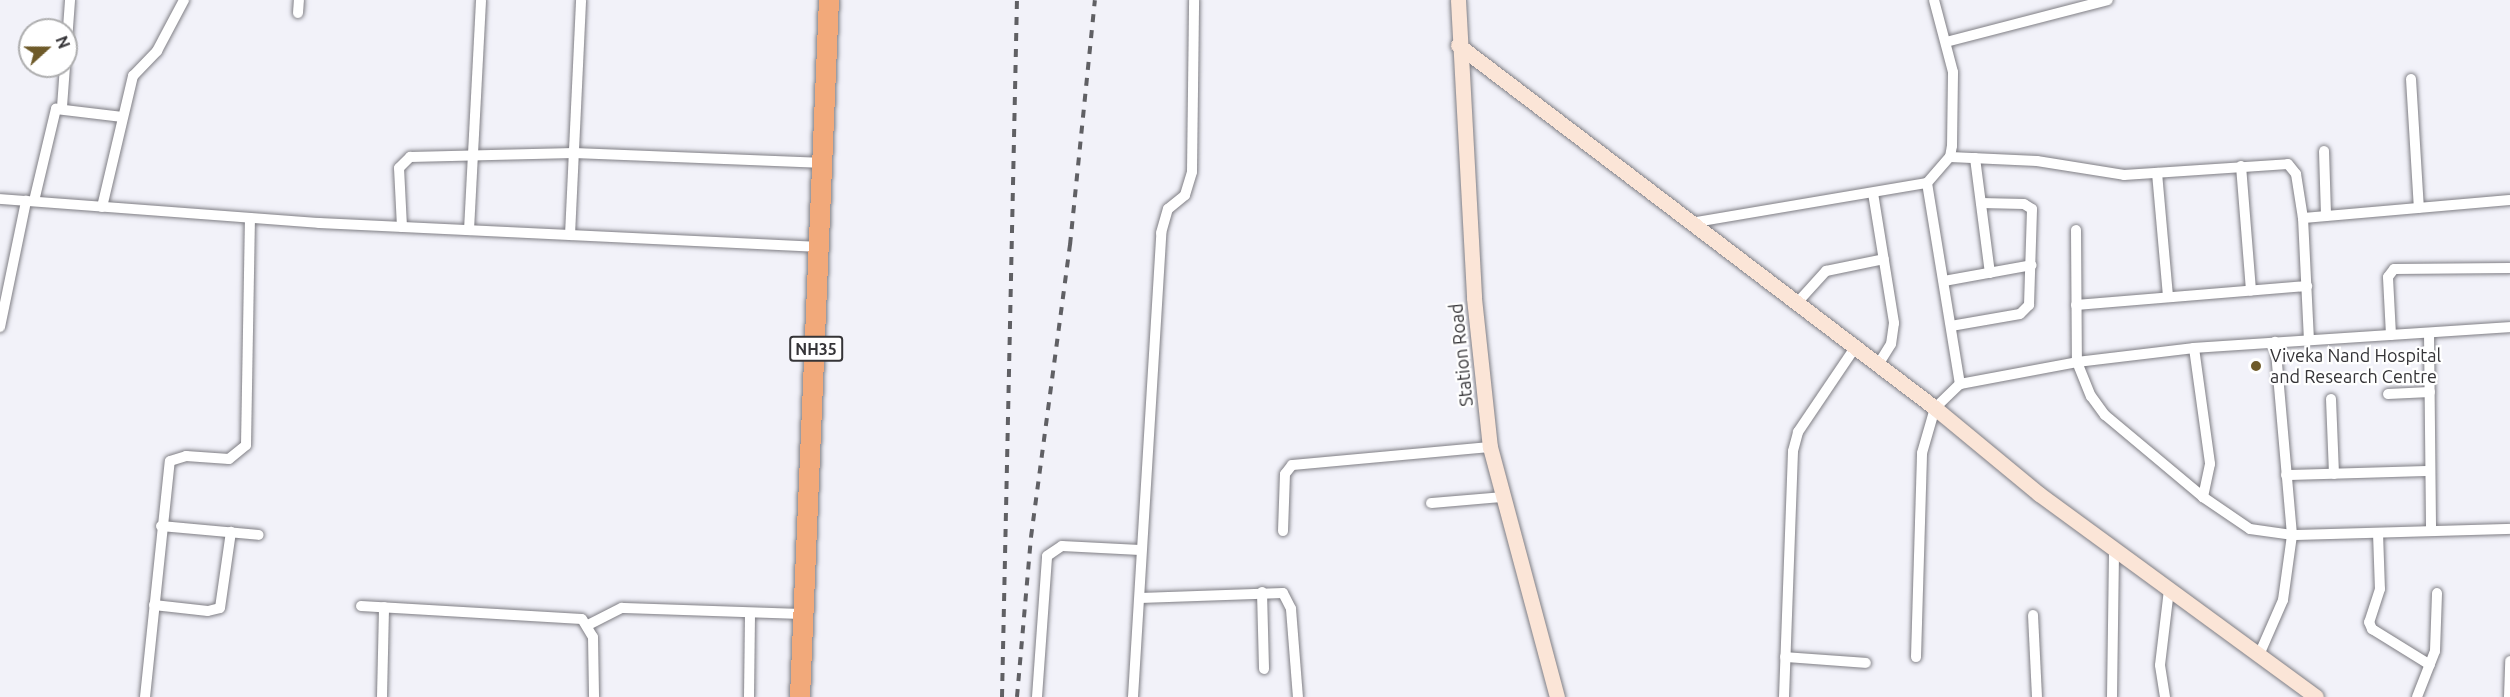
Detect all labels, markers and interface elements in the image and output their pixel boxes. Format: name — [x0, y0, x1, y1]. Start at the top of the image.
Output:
north arrow — [18, 18, 78, 78]
text: N — [52, 33, 73, 51]
street label: Station Road — [1445, 302, 1477, 408]
road number: NH35 — [789, 336, 843, 362]
place label: Viveka Nand Hospital and Research Centre — [2270, 345, 2441, 388]
marker: Viveka Nand Hospital and Research Centre — [2247, 357, 2265, 375]

